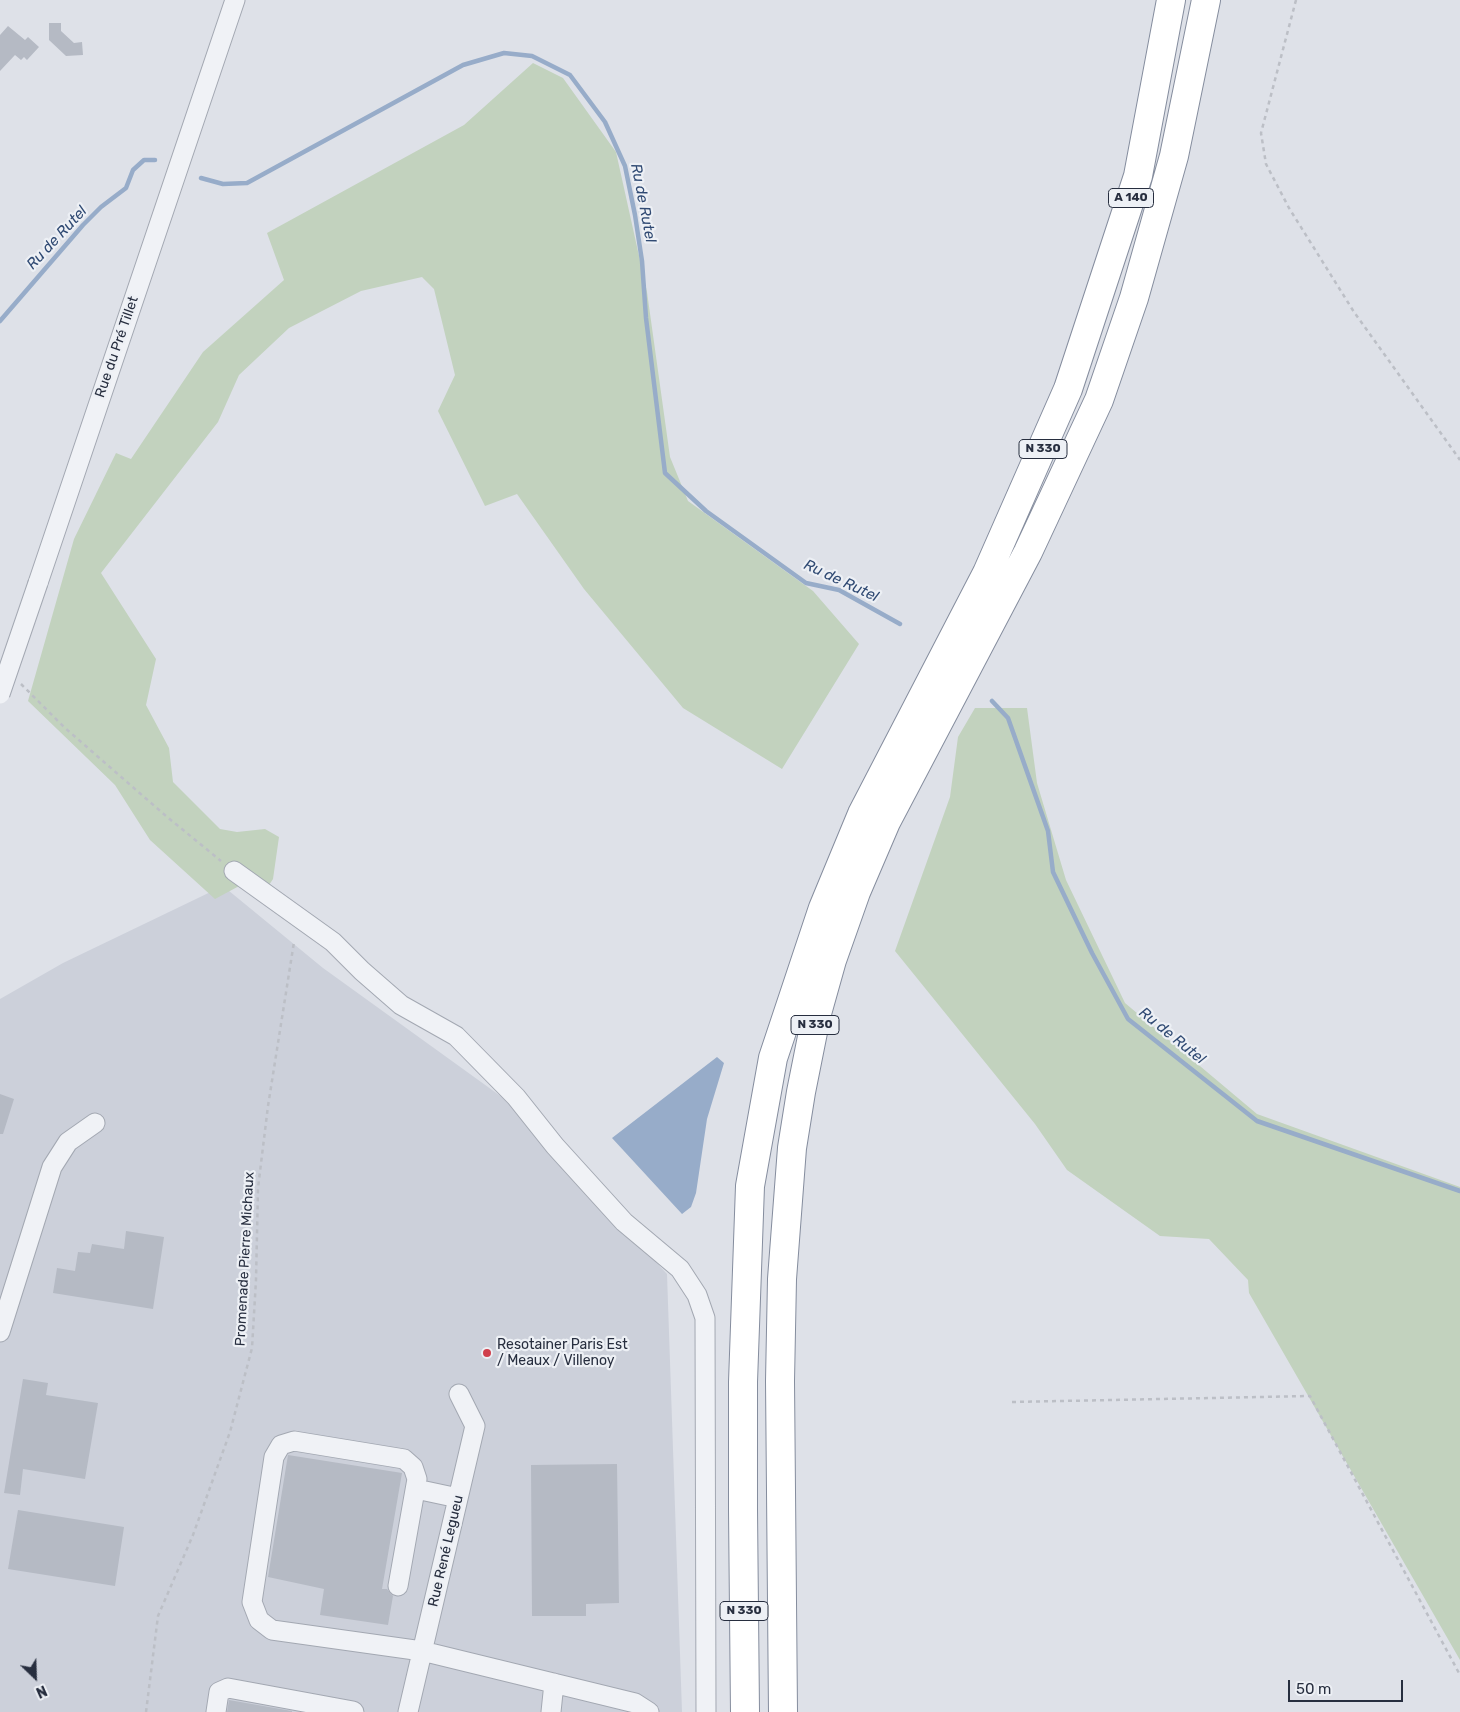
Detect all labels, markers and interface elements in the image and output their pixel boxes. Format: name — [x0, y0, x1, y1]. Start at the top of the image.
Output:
water label: Ru de Rutel — [627, 162, 659, 244]
road number: A 140 — [1108, 188, 1154, 208]
water label: Ru de Rutel — [23, 203, 91, 273]
street label: Rue du Pré Tillet — [92, 294, 142, 400]
road number: N 330 — [1019, 439, 1067, 458]
water label: Ru de Rutel — [801, 556, 881, 606]
water label: Ru de Rutel — [1135, 1004, 1209, 1068]
road number: N 330 — [791, 1016, 839, 1034]
street label: Promenade Pierre Michaux — [232, 1171, 258, 1347]
place label: Resotainer Paris Est / Meaux / Villenoy — [497, 1337, 628, 1370]
marker: Resotainer Paris Est / Meaux / Villenoy — [481, 1347, 493, 1359]
street label: Rue René Legueu — [425, 1493, 467, 1609]
road number: N 330 — [720, 1602, 768, 1620]
north arrow — [10, 1652, 60, 1702]
scale bar — [1290, 1670, 1405, 1702]
text: 50 m — [1296, 1680, 1331, 1698]
text: N — [33, 1681, 49, 1701]

